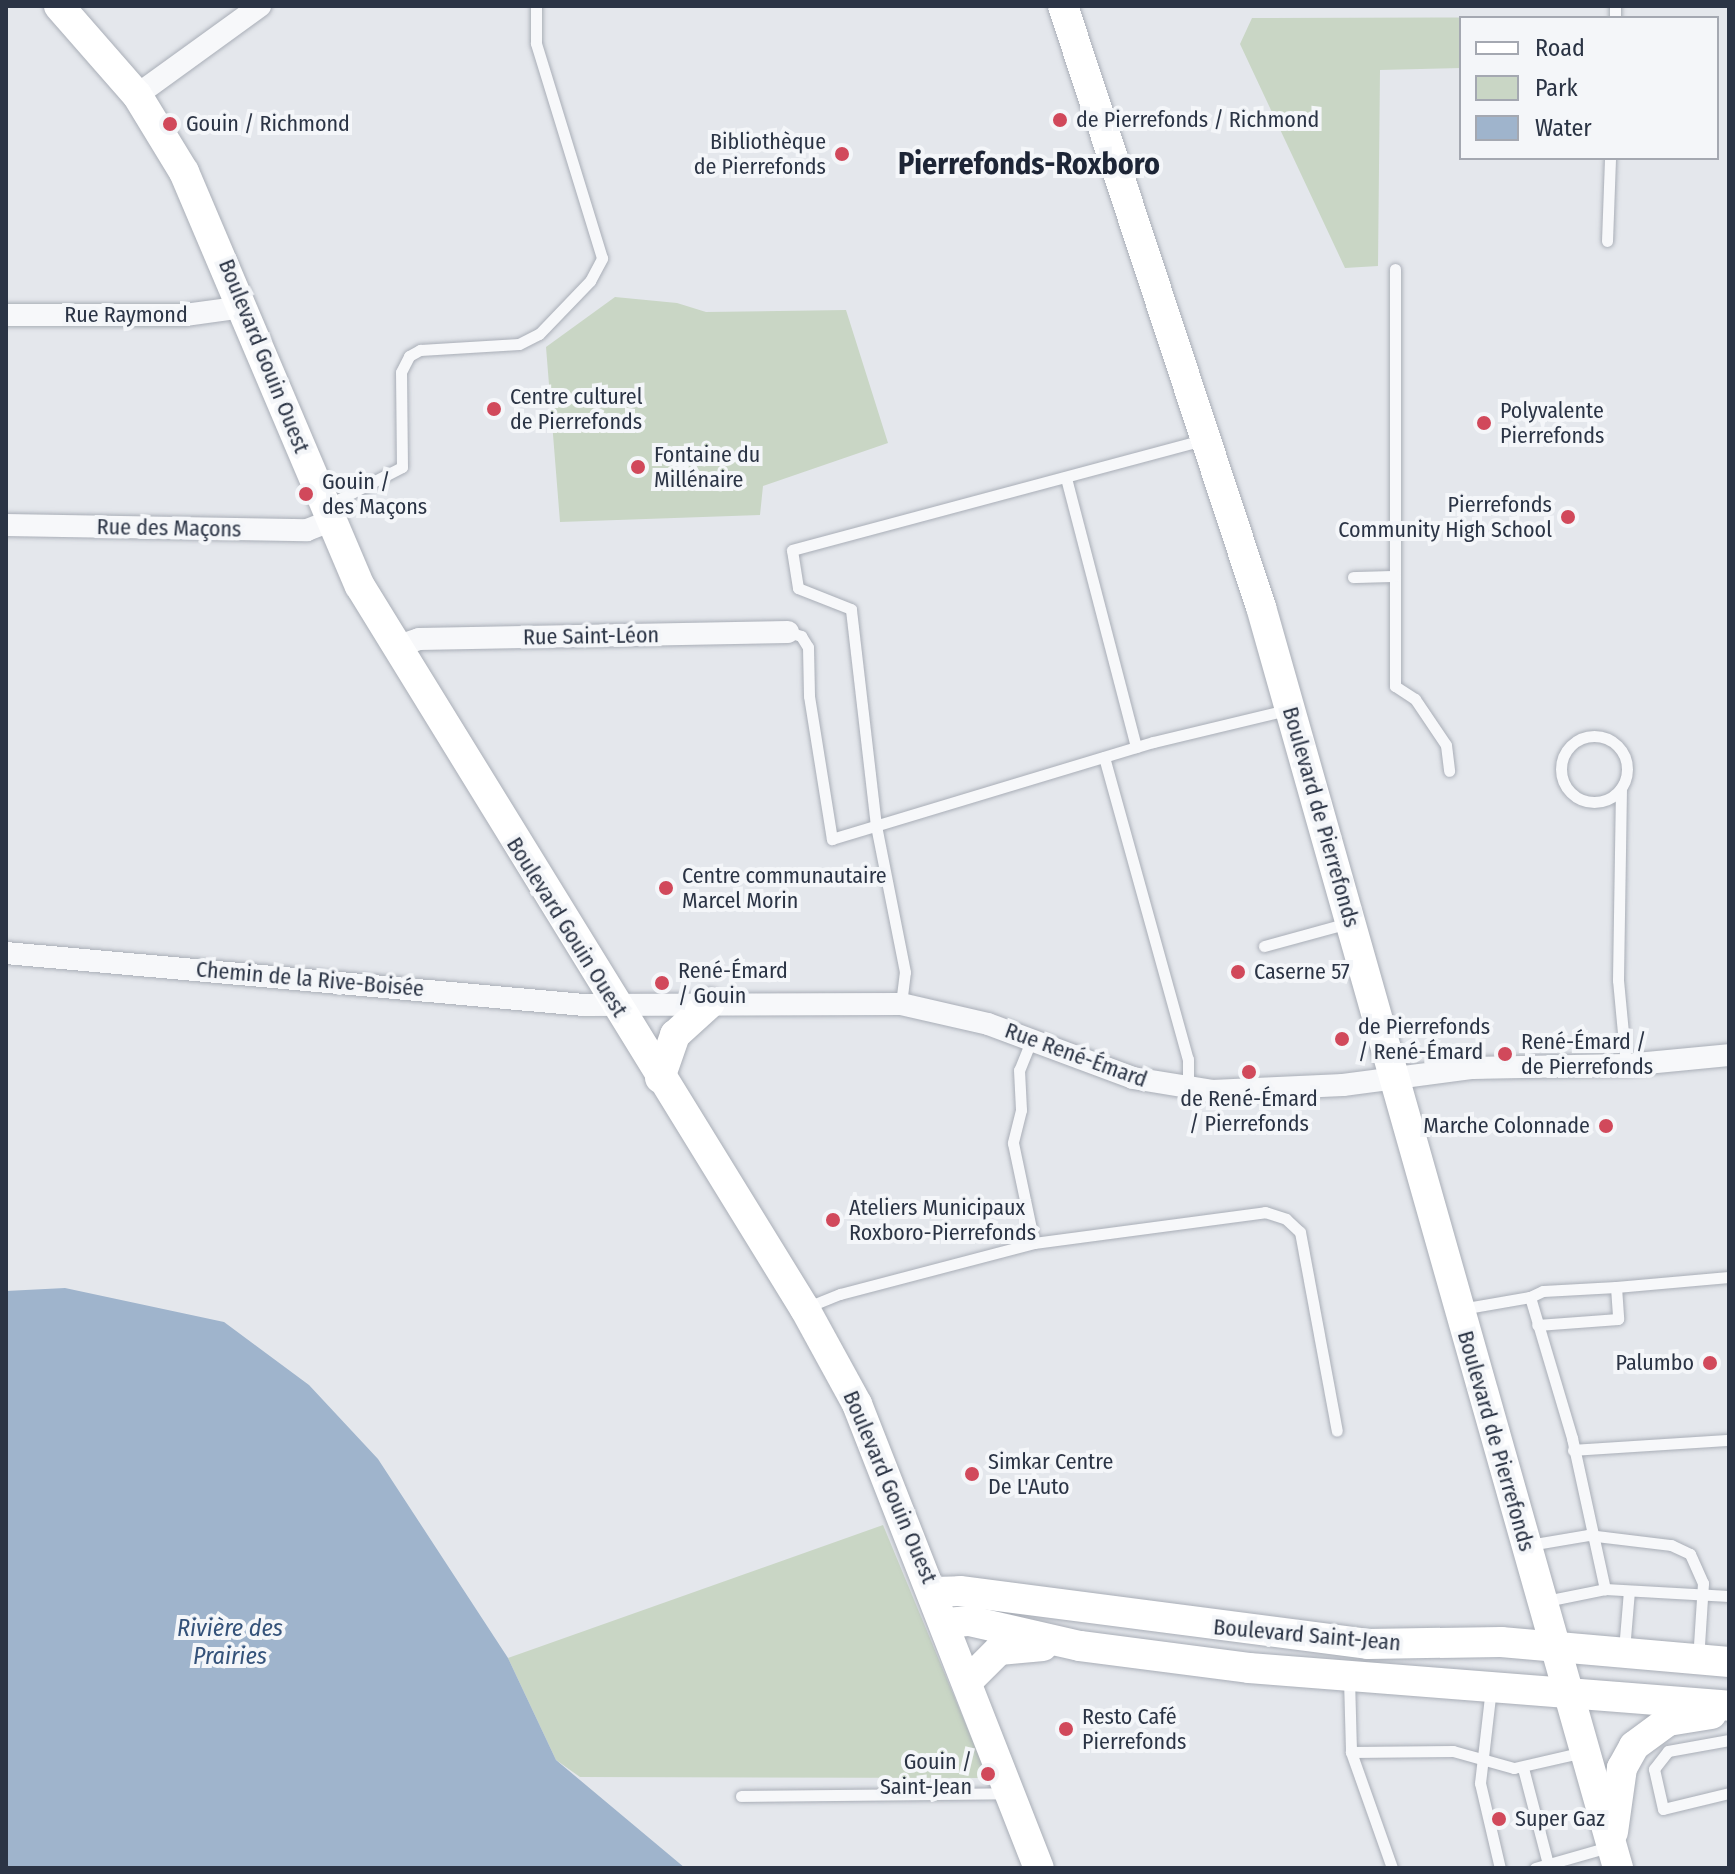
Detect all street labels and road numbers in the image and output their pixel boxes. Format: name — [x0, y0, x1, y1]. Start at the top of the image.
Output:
street label: Boulevard Gouin Ouest — [213, 255, 315, 457]
street label: Rue Raymond — [64, 302, 188, 328]
street label: Rue des Maçons — [96, 514, 242, 542]
street label: Rue Saint-Léon — [523, 622, 659, 650]
street label: Boulevard de Pierrefonds — [1277, 704, 1365, 930]
street label: Boulevard Gouin Ouest — [501, 832, 633, 1022]
street label: Chemin de la Rive-Boisée — [195, 956, 425, 1002]
street label: Rue René-Émard — [1001, 1017, 1151, 1093]
street label: Boulevard de Pierrefonds — [1452, 1328, 1540, 1554]
street label: Boulevard Gouin Ouest — [837, 1387, 943, 1587]
street label: Boulevard Saint-Jean — [1212, 1614, 1402, 1656]

